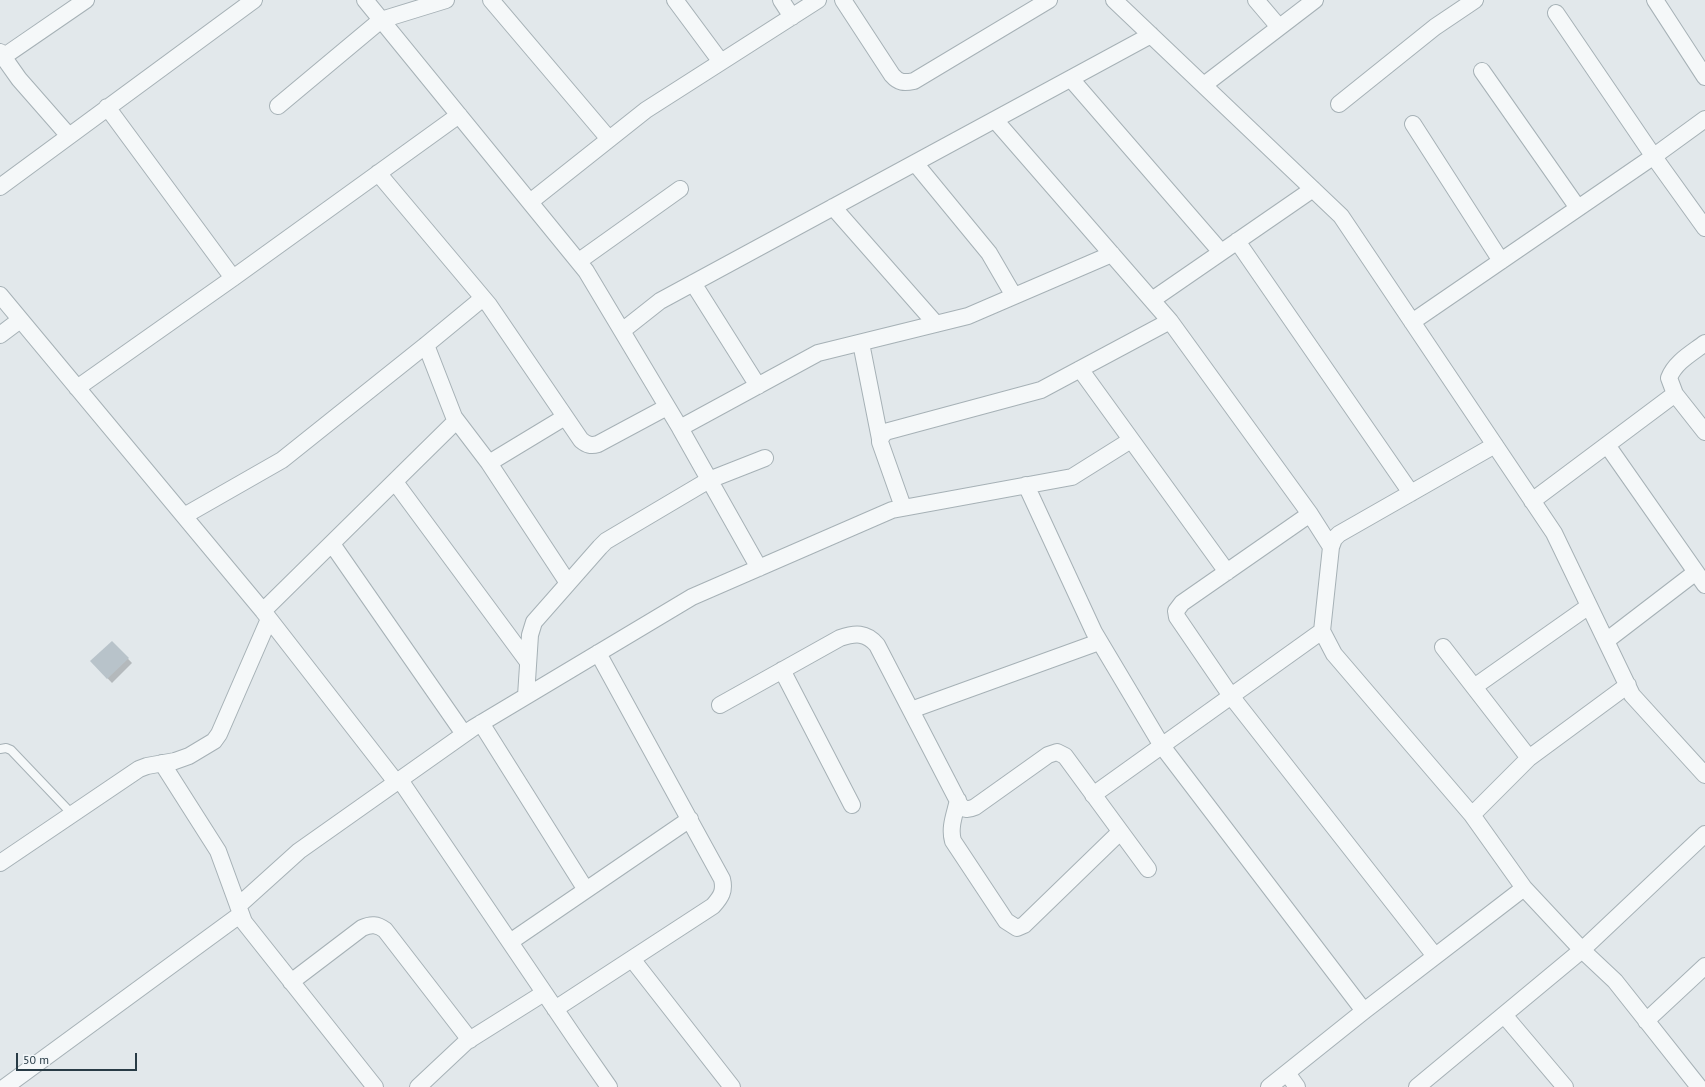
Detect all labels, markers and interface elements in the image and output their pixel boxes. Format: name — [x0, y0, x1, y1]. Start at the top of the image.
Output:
scale bar — [18, 1045, 139, 1071]
text: 50 m — [23, 1052, 49, 1067]

